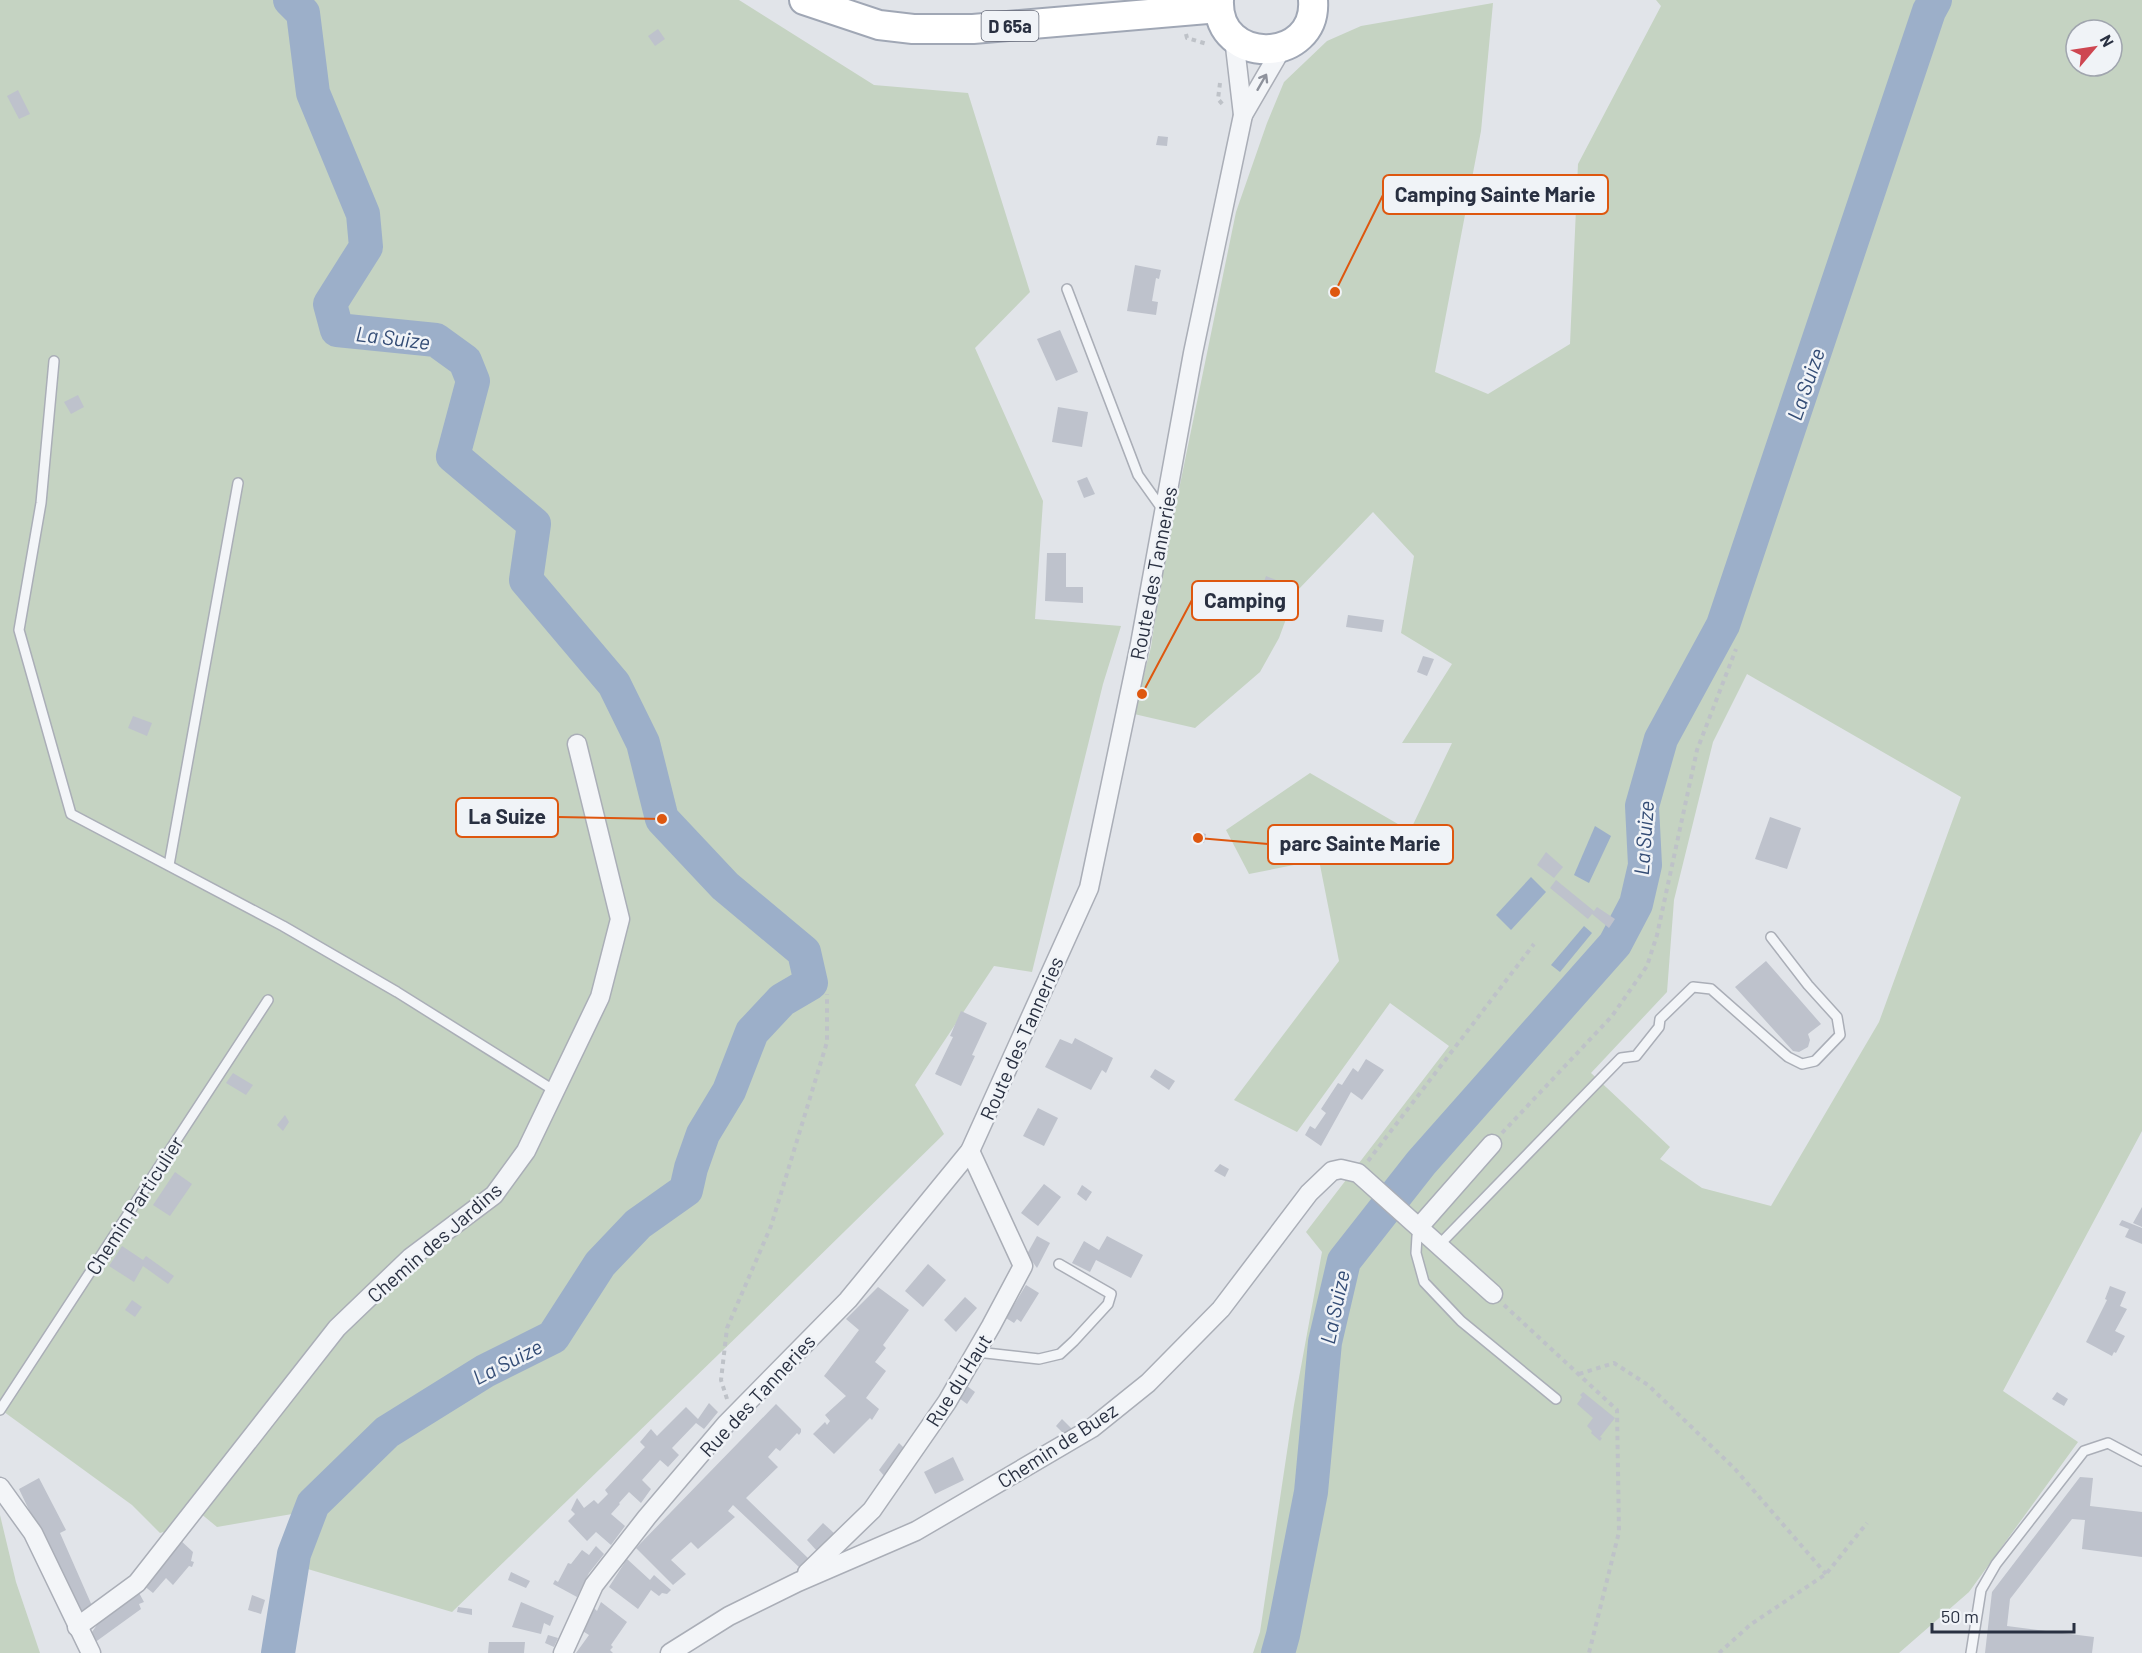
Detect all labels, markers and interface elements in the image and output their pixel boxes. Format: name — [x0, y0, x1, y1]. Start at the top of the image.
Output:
road number: D 65a — [982, 11, 1038, 41]
north arrow — [2064, 18, 2124, 78]
text: N — [2097, 31, 2118, 50]
one-way arrow — [1257, 74, 1269, 91]
callout: Camping Sainte Marie — [1383, 175, 1608, 214]
text: Camping Sainte Marie — [1395, 181, 1595, 206]
water label: La Suize — [354, 320, 432, 354]
water label: La Suize — [1781, 345, 1829, 423]
street label: Route des Tanneries — [1124, 484, 1182, 662]
callout: Camping — [1192, 581, 1298, 620]
text: Camping — [1204, 587, 1286, 612]
callout: La Suize — [456, 798, 558, 837]
water label: La Suize — [1628, 800, 1658, 876]
text: La Suize — [468, 803, 546, 828]
callout: parc Sainte Marie — [1268, 825, 1453, 864]
text: parc Sainte Marie — [1279, 830, 1441, 855]
street label: Route des Tanneries — [974, 953, 1068, 1123]
street label: Chemin Particulier — [80, 1131, 188, 1279]
street label: Chemin des Jardins — [362, 1177, 506, 1307]
water label: La Suize — [1314, 1268, 1354, 1346]
street label: Rue des Tanneries — [694, 1329, 820, 1461]
street label: Rue du Haut — [920, 1329, 996, 1431]
water label: La Suize — [468, 1333, 546, 1389]
street label: Chemin de Buez — [993, 1397, 1121, 1493]
scale bar — [1932, 1596, 2074, 1634]
text: 50 m — [1941, 1605, 1979, 1627]

